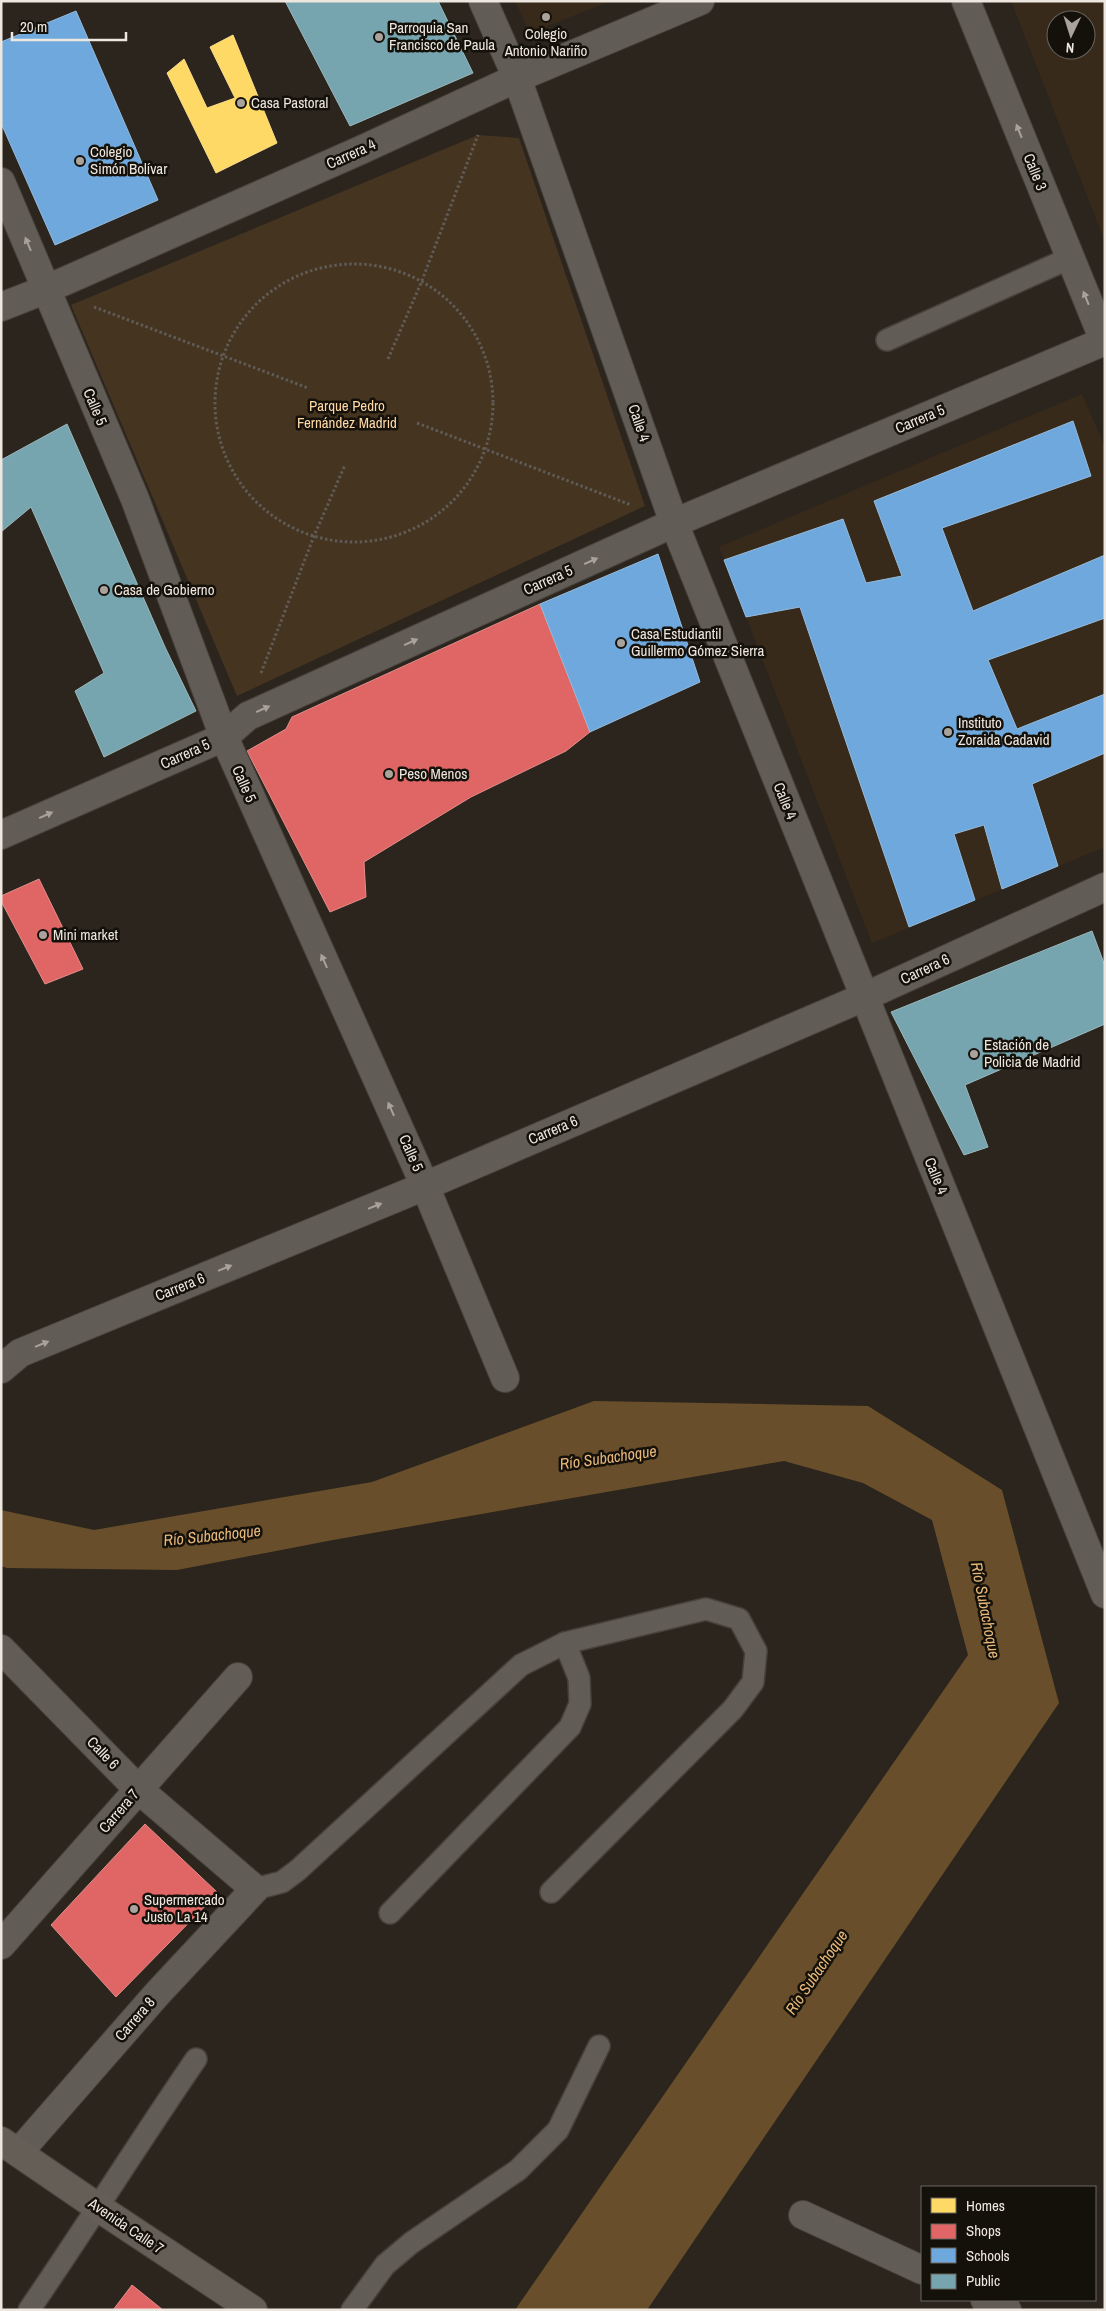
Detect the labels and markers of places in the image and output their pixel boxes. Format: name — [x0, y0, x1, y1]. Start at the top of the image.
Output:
marker: Colegio Antonio Nariño — [540, 11, 552, 23]
place label: Parroquia San Francisco de Paula — [389, 17, 495, 55]
place label: Colegio Antonio Nariño — [504, 23, 588, 61]
marker: Parroquia San Francisco de Paula — [373, 31, 385, 43]
place label: Casa Pastoral — [251, 92, 328, 113]
marker: Casa Pastoral — [235, 97, 247, 109]
place label: Colegio Simón Bolívar — [90, 141, 167, 179]
marker: Colegio Simón Bolívar — [74, 155, 86, 167]
place label: Casa de Gobierno — [114, 579, 215, 600]
marker: Casa de Gobierno — [98, 584, 110, 596]
place label: Casa Estudiantil Guillermo Gómez Sierra — [631, 623, 764, 661]
marker: Casa Estudiantil Guillermo Gómez Sierra — [615, 637, 627, 649]
place label: Instituto Zoraida Cadavid — [958, 712, 1050, 750]
marker: Instituto Zoraida Cadavid — [942, 726, 954, 738]
place label: Peso Menos — [399, 763, 467, 784]
marker: Peso Menos — [383, 768, 395, 780]
place label: Mini market — [53, 924, 119, 945]
marker: Mini market — [37, 929, 49, 941]
place label: Estación de Policia de Madrid — [984, 1034, 1080, 1072]
marker: Estación de Policia de Madrid — [968, 1048, 980, 1060]
place label: Supermercado Justo La 14 — [144, 1889, 225, 1927]
marker: Supermercado Justo La 14 — [128, 1903, 140, 1915]

